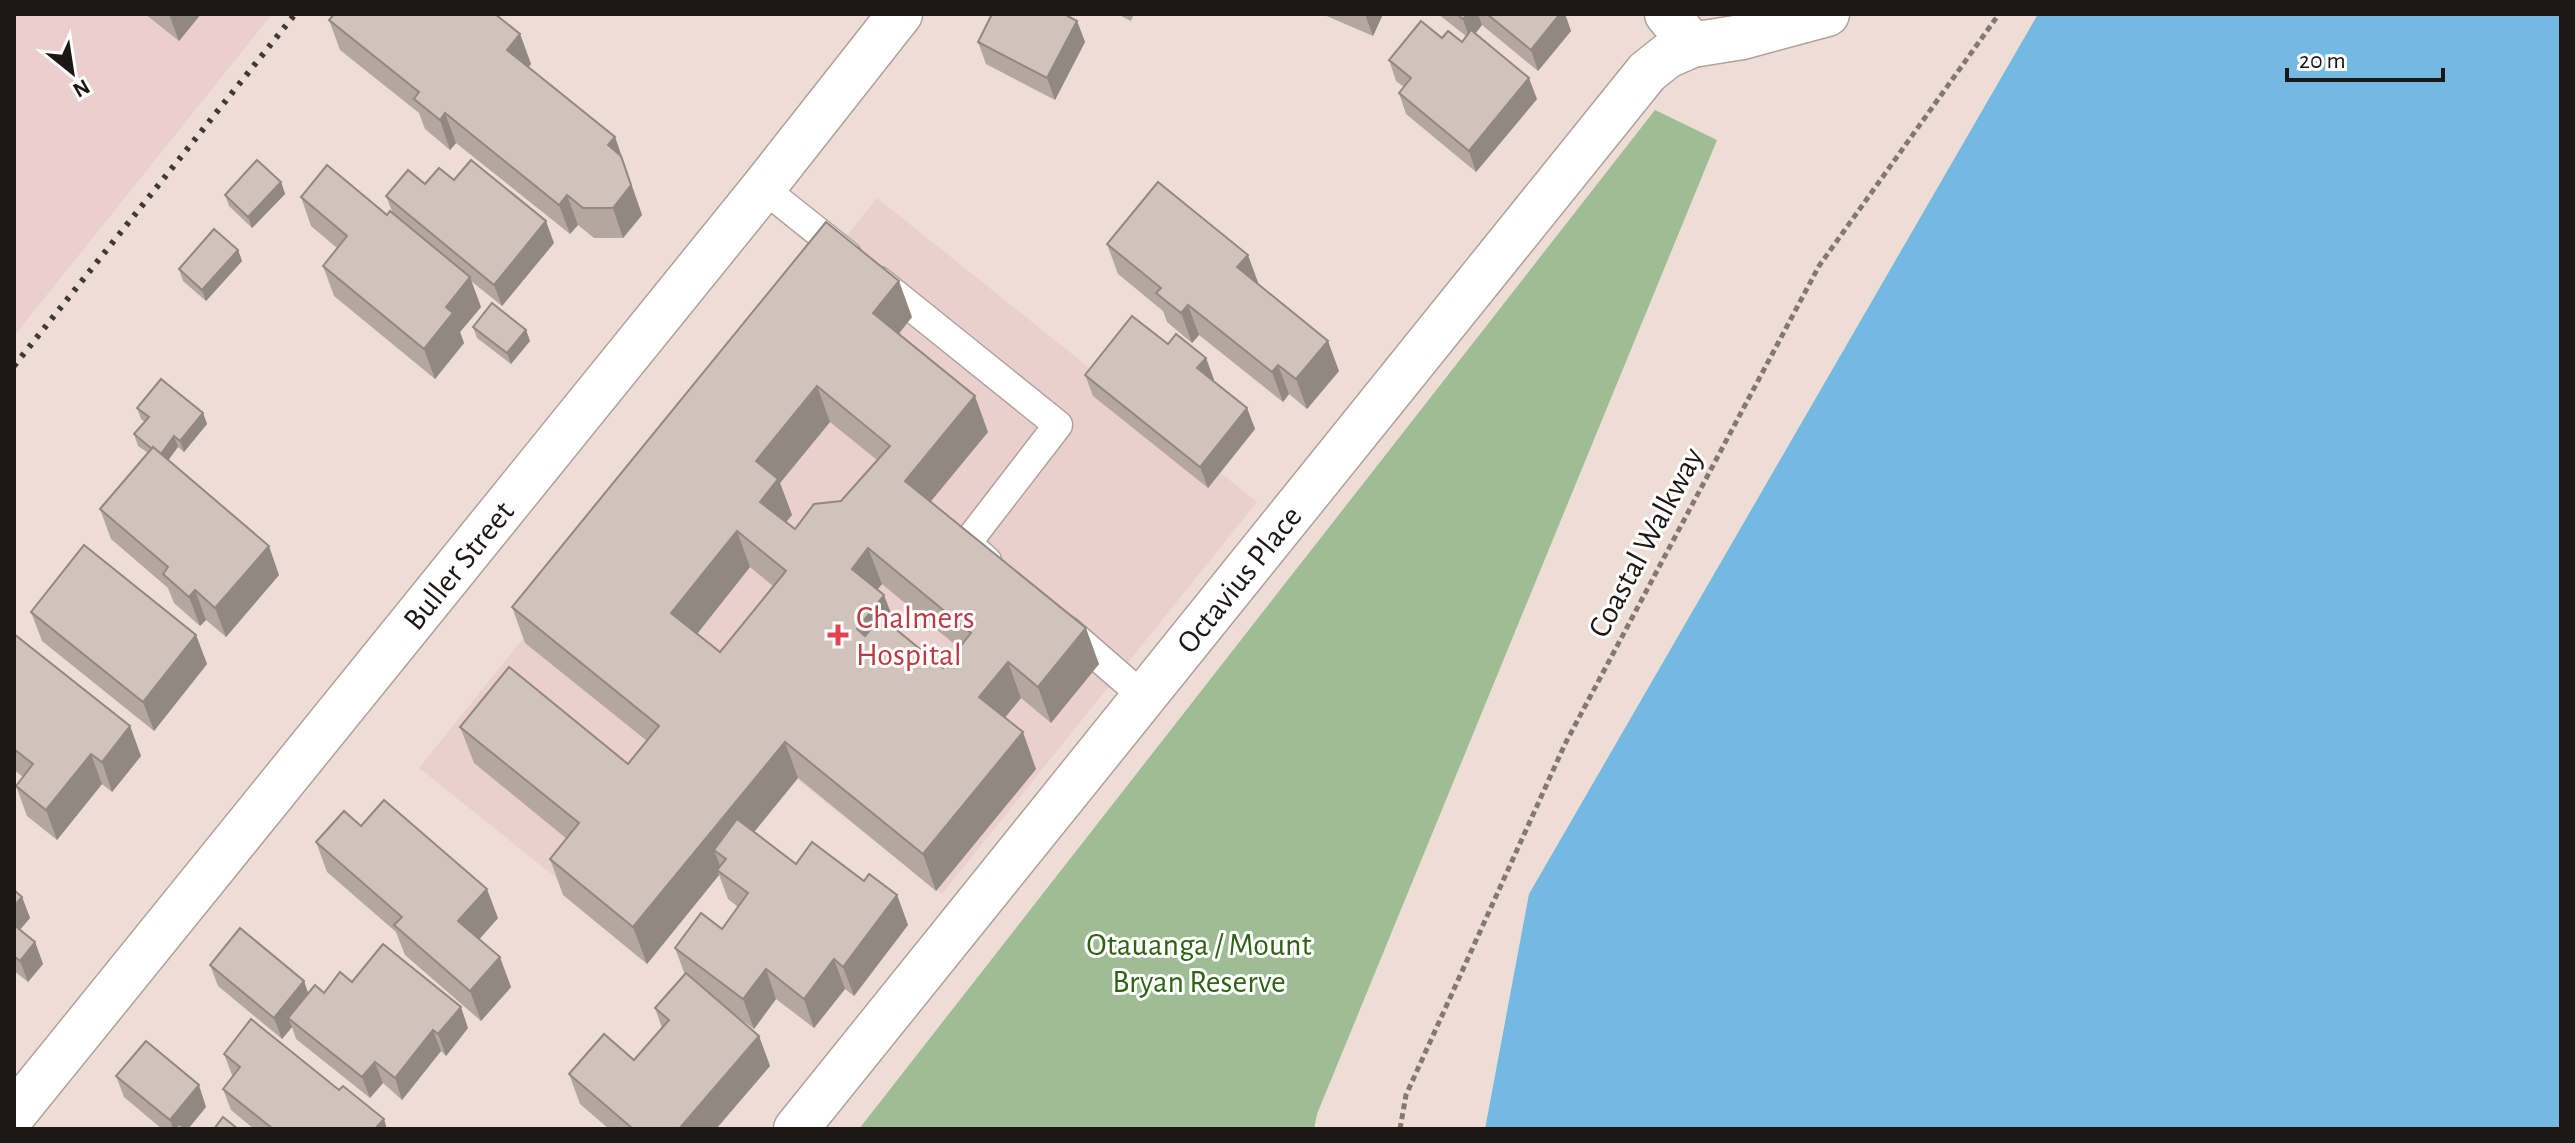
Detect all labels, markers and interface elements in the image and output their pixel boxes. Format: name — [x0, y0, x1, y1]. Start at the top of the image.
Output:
north arrow — [32, 32, 112, 112]
scale bar — [2287, 32, 2443, 82]
text: 20 m — [2299, 49, 2346, 73]
text: N — [69, 75, 94, 102]
street label: Coastal Walkway — [1583, 442, 1709, 643]
street label: Buller Street — [398, 495, 520, 636]
street label: Octavius Place — [1171, 500, 1308, 659]
place label: Chalmers Hospital — [856, 602, 975, 671]
marker: Chalmers Hospital — [827, 624, 849, 646]
park label: Otauanga / Mount Bryan Reserve — [1086, 929, 1312, 998]

